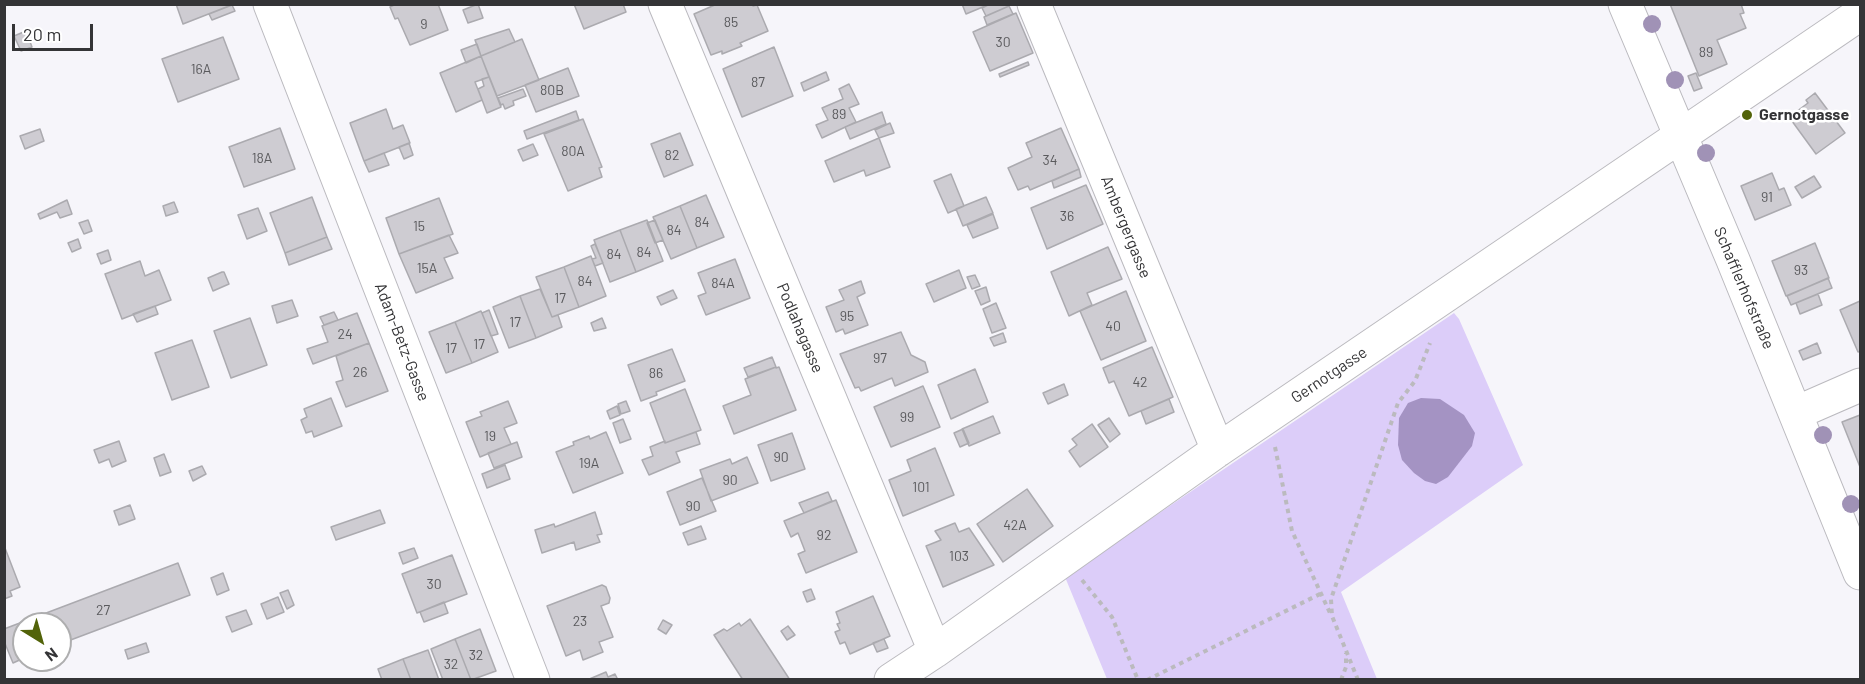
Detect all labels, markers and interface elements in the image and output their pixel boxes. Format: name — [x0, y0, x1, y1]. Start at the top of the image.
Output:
scale bar — [15, 12, 96, 50]
house number: 85 — [724, 14, 738, 30]
house number: 9 — [420, 16, 428, 32]
text: 20 m — [23, 23, 61, 45]
house number: 30 — [995, 34, 1011, 50]
house number: 89 — [1699, 44, 1713, 60]
house number: 16A — [191, 61, 211, 77]
house number: 87 — [751, 74, 765, 90]
house number: 80B — [540, 82, 564, 98]
place label: Gernotgasse — [1759, 105, 1849, 125]
house number: 89 — [832, 106, 846, 122]
marker: Gernotgasse — [1740, 108, 1754, 122]
house number: 80A — [561, 143, 585, 159]
house number: 82 — [665, 147, 679, 163]
house number: 18A — [252, 150, 272, 166]
house number: 34 — [1043, 152, 1057, 168]
street label: Ambergergasse — [1097, 173, 1155, 281]
house number: 91 — [1761, 189, 1773, 205]
house number: 36 — [1060, 208, 1074, 224]
house number: 84 — [694, 214, 710, 230]
house number: 15 — [413, 218, 425, 234]
house number: 84 — [666, 222, 682, 238]
street label: Schafflerhofstraße — [1710, 224, 1778, 352]
house number: 84 — [636, 244, 652, 260]
house number: 84 — [606, 246, 622, 262]
house number: 15A — [417, 260, 437, 276]
house number: 93 — [1794, 262, 1808, 278]
house number: 84 — [577, 273, 593, 289]
house number: 84A — [711, 275, 735, 291]
street label: Adam-Betz-Gasse — [371, 280, 433, 404]
street label: Podlahagasse — [772, 280, 828, 376]
house number: 17 — [554, 290, 566, 306]
house number: 95 — [840, 308, 854, 324]
house number: 17 — [509, 314, 521, 330]
house number: 40 — [1105, 318, 1121, 334]
house number: 24 — [337, 326, 353, 342]
house number: 17 — [473, 336, 485, 352]
house number: 17 — [445, 340, 457, 356]
street label: Gernotgasse — [1287, 343, 1371, 407]
house number: 97 — [873, 350, 887, 366]
house number: 26 — [353, 364, 367, 380]
house number: 86 — [649, 365, 663, 381]
house number: 42 — [1132, 374, 1148, 390]
house number: 99 — [900, 409, 914, 425]
house number: 19 — [484, 428, 496, 444]
house number: 90 — [773, 449, 789, 465]
house number: 19A — [579, 455, 599, 471]
house number: 90 — [722, 472, 738, 488]
house number: 101 — [912, 479, 930, 495]
house number: 90 — [685, 498, 701, 514]
house number: 42A — [1003, 517, 1027, 533]
house number: 92 — [817, 527, 831, 543]
house number: 103 — [949, 548, 969, 564]
house number: 30 — [426, 576, 442, 592]
house number: 27 — [96, 602, 110, 618]
north arrow — [12, 612, 72, 672]
house number: 23 — [573, 613, 587, 629]
text: N — [42, 644, 62, 666]
house number: 32 — [469, 647, 483, 663]
house number: 32 — [444, 656, 458, 672]

